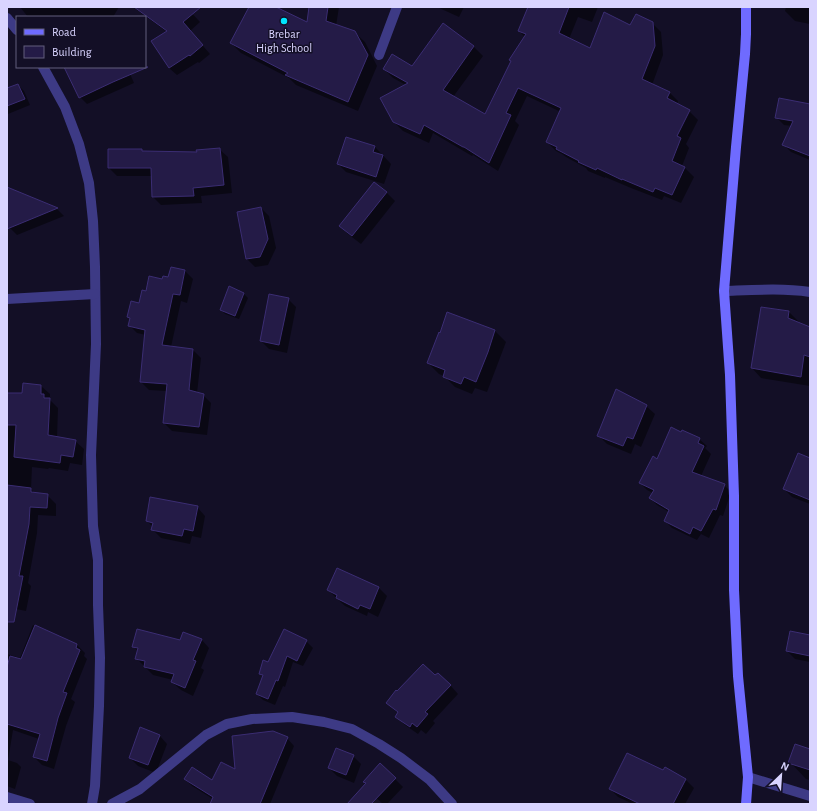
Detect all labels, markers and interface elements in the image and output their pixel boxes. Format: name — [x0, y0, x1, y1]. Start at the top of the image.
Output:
legend — [16, 16, 146, 68]
marker: Brebar High School — [279, 16, 289, 26]
text: Road — [52, 26, 76, 38]
place label: Brebar High School — [256, 28, 312, 54]
text: Building — [52, 46, 92, 58]
north arrow — [761, 755, 801, 795]
text: N — [779, 760, 791, 773]

